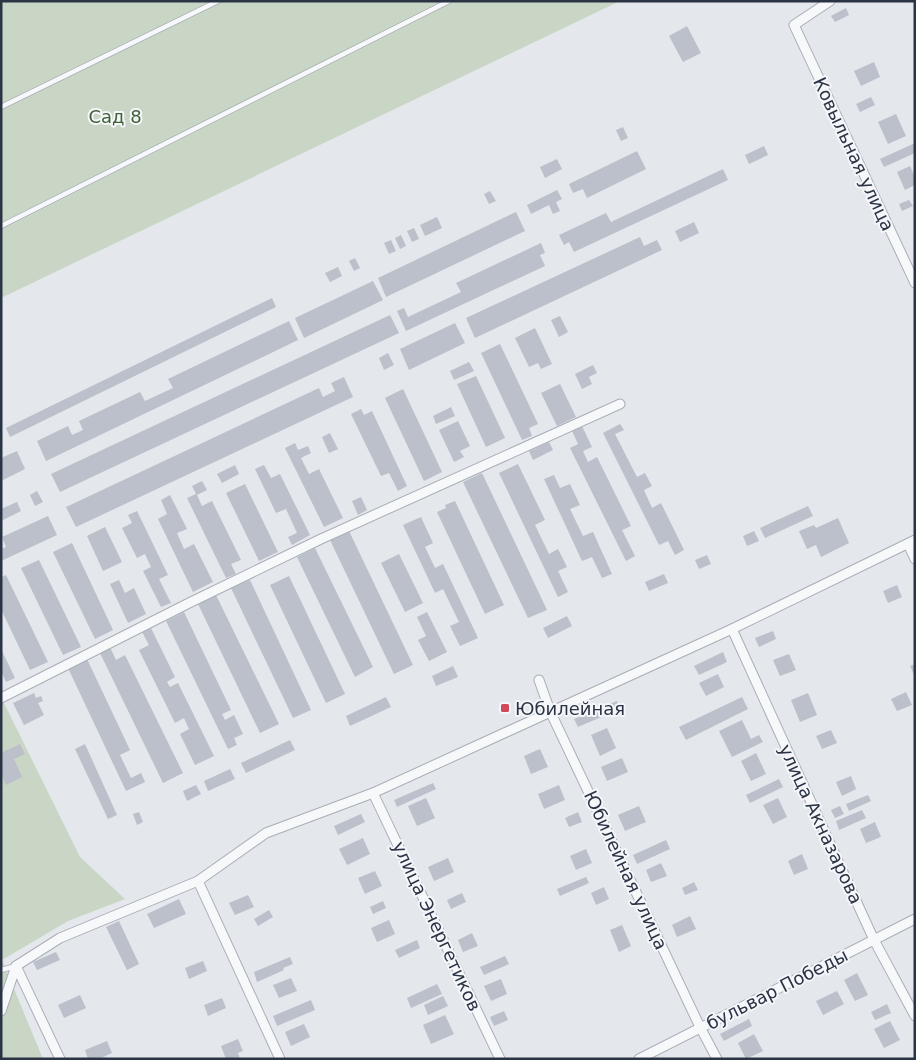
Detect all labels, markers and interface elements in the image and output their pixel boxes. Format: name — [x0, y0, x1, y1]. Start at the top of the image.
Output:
street label: Ковыльная улица — [809, 74, 899, 234]
park label: Сад 8 — [88, 106, 142, 127]
place label: Юбилейная — [515, 698, 625, 719]
marker: Юбилейная — [499, 702, 511, 714]
street label: улица Акназарова — [775, 741, 867, 907]
street label: Юбилейная улица — [580, 787, 672, 953]
street label: улица Энергетиков — [388, 838, 486, 1014]
street label: бульвар Победы — [703, 944, 851, 1034]

